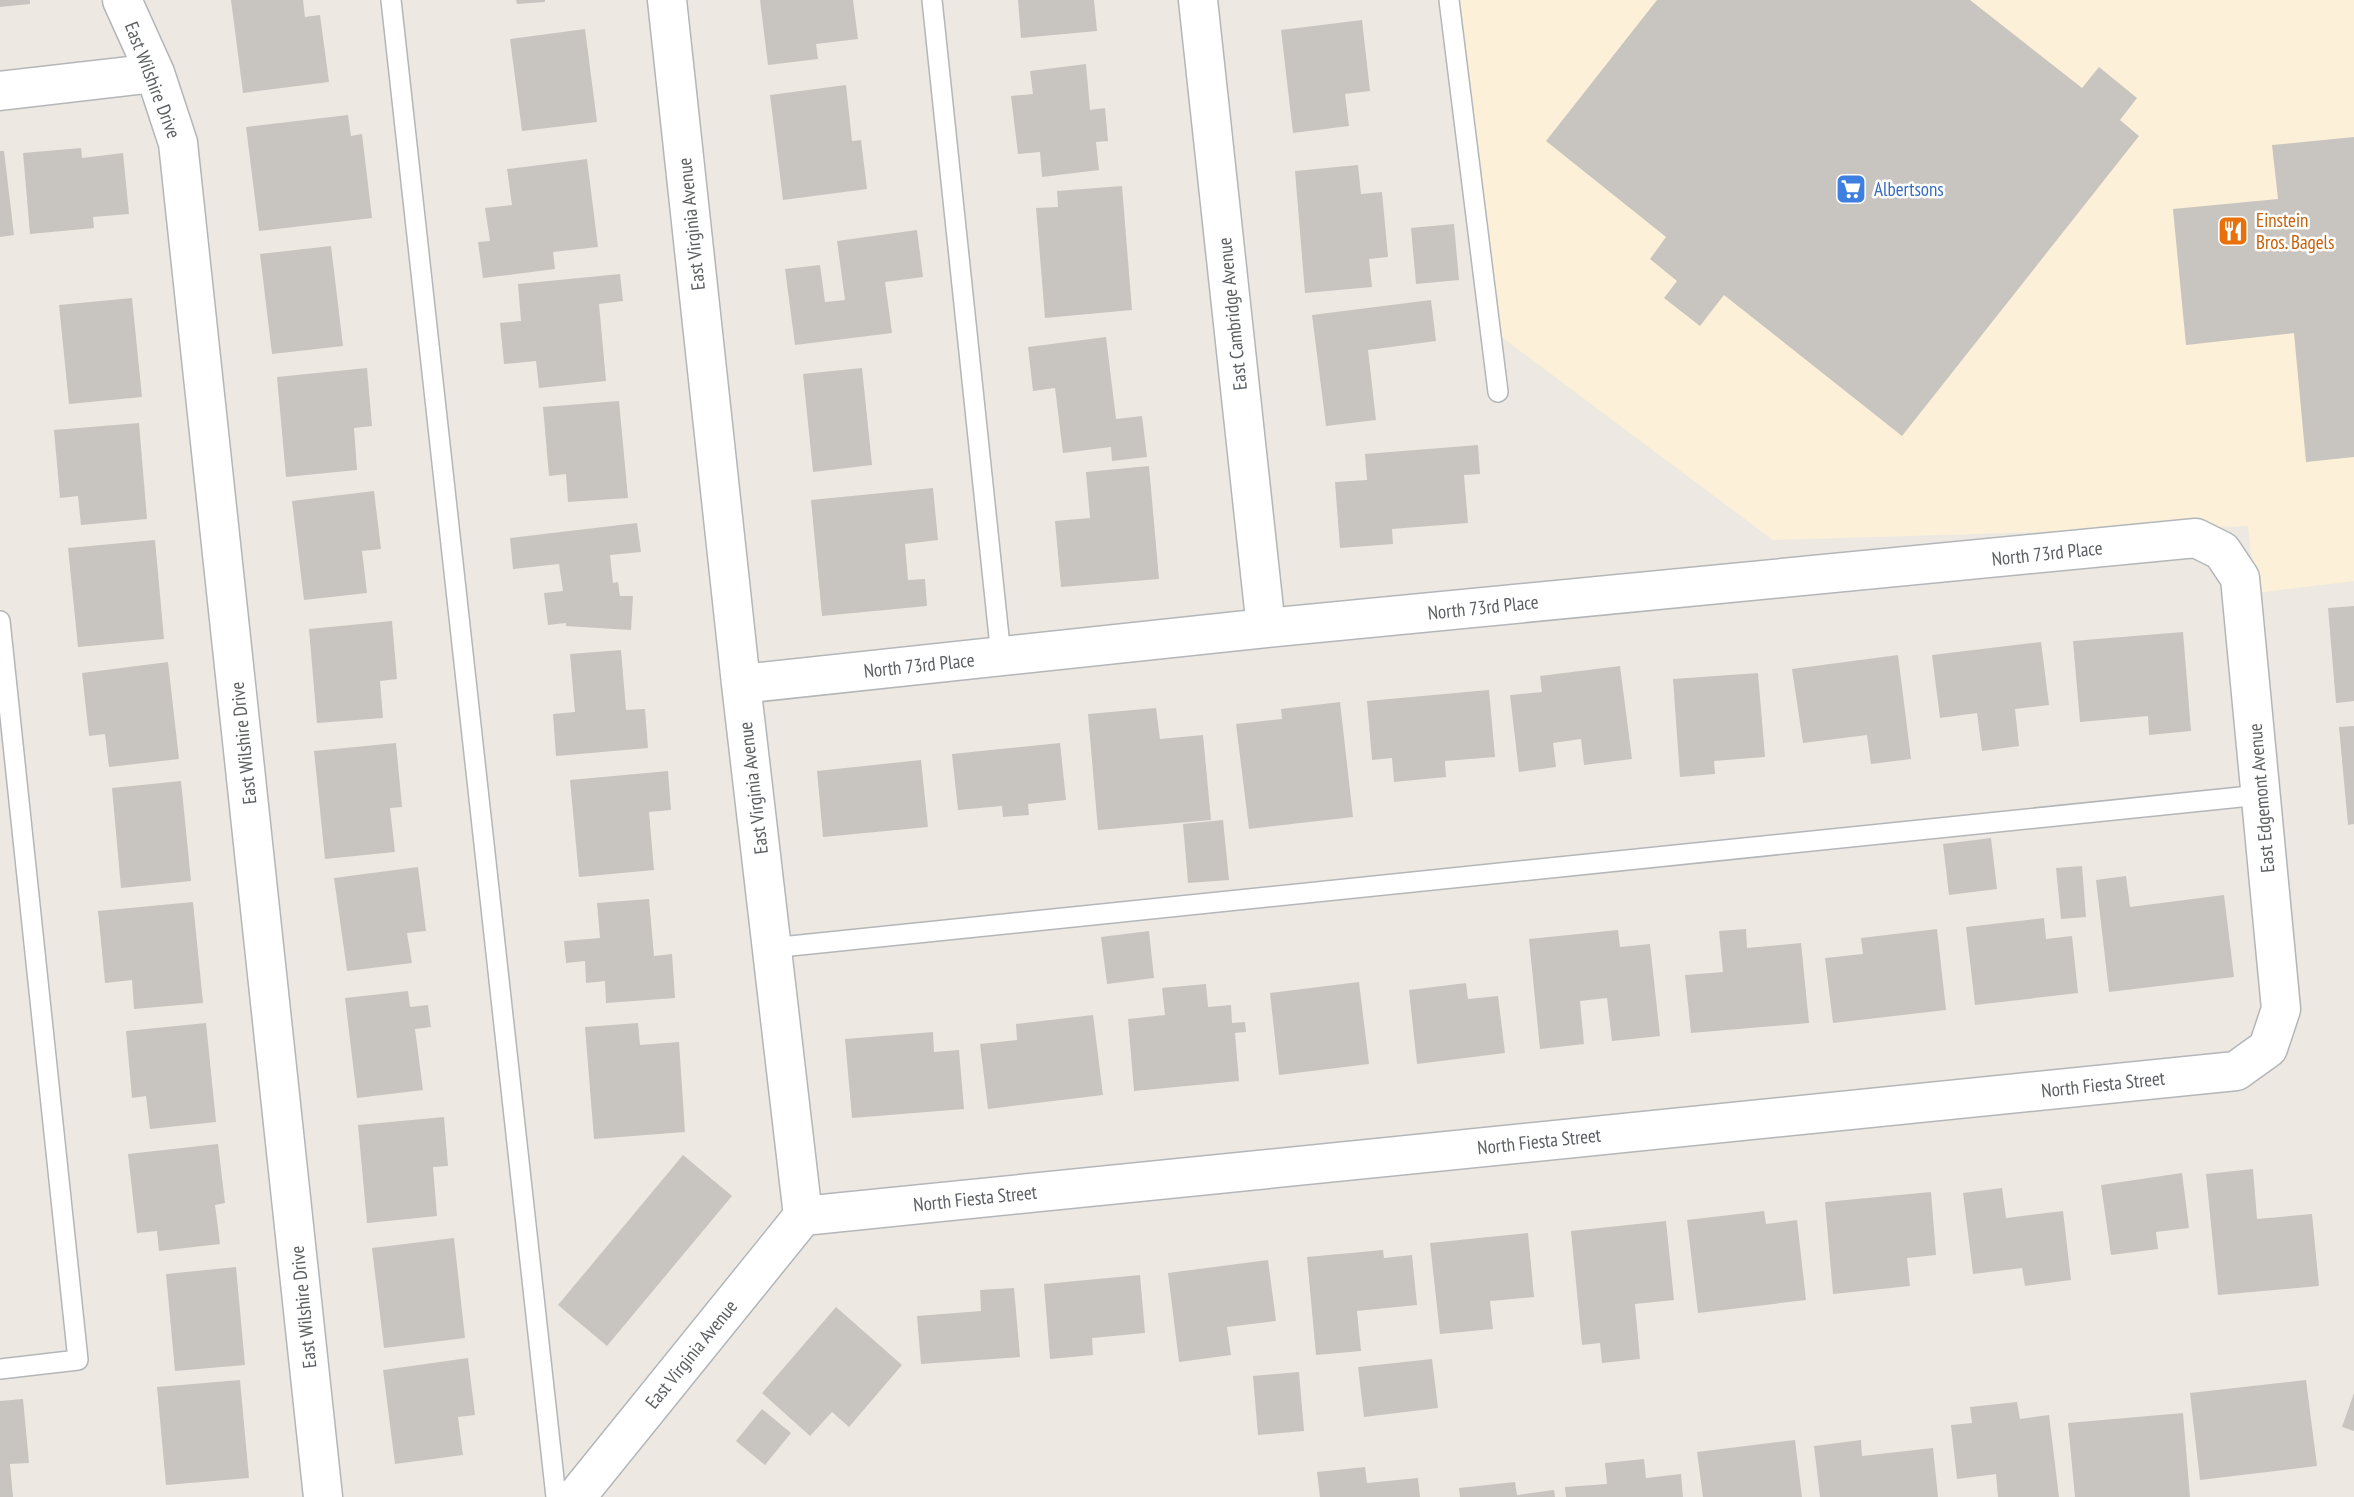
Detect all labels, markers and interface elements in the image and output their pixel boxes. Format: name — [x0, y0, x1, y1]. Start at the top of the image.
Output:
street label: East Wilshire Drive — [120, 18, 186, 142]
street label: East Virginia Avenue — [672, 156, 710, 291]
supermarket icon: Albertsons — [1834, 172, 1868, 206]
place label: Albertsons — [1874, 177, 1944, 201]
place label: Einstein Bros. Bagels — [2256, 208, 2334, 254]
restaurant icon: Einstein Bros. Bagels — [2216, 214, 2250, 248]
street label: East Cambridge Avenue — [1212, 236, 1252, 391]
street label: North 73rd Place — [1990, 535, 2104, 571]
street label: North 73rd Place — [1426, 589, 1540, 625]
street label: North 73rd Place — [862, 647, 976, 683]
street label: East Wilshire Drive — [225, 680, 261, 805]
street label: East Virginia Avenue — [733, 720, 773, 855]
street label: East Edgemont Avenue — [2243, 722, 2279, 874]
street label: North Fiesta Street — [2040, 1065, 2167, 1102]
street label: North Fiesta Street — [1476, 1122, 1603, 1159]
street label: North Fiesta Street — [912, 1179, 1039, 1216]
street label: East Wilshire Drive — [285, 1244, 321, 1369]
street label: East Virginia Avenue — [640, 1295, 742, 1413]

